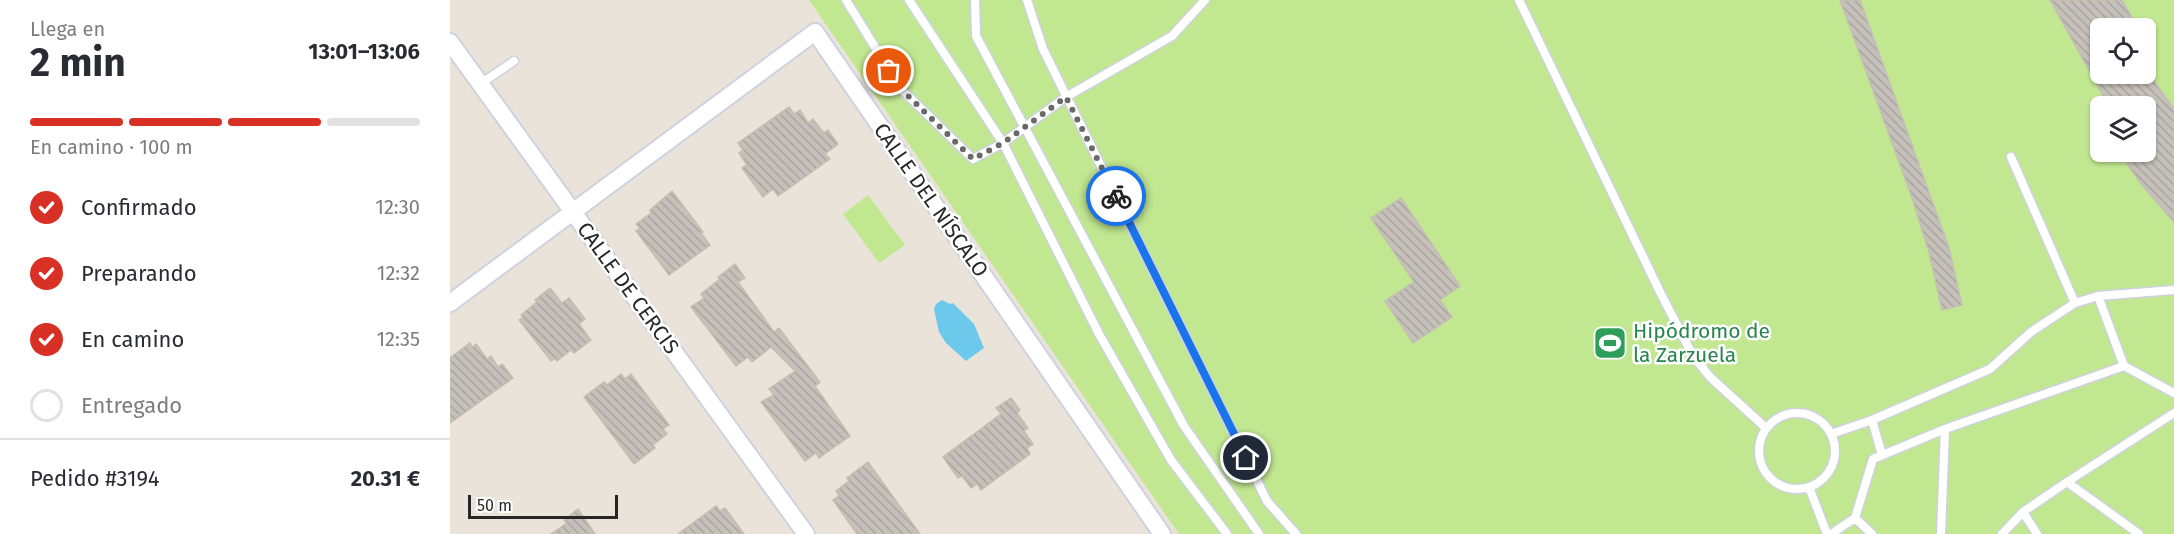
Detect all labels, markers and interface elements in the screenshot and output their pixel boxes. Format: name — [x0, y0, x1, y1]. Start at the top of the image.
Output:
text: Llega en — [30, 17, 105, 41]
map controls — [2090, 18, 2156, 162]
button: locate — [2090, 18, 2156, 84]
text: 13:01–13:06 — [308, 38, 420, 65]
text: 2 min — [30, 40, 126, 86]
pin — [863, 45, 914, 96]
icon: bag — [872, 54, 905, 87]
button: layers — [2090, 96, 2156, 162]
street label: CALLE DEL NÍSCALO — [868, 118, 994, 282]
text: En camino · 100 m — [30, 135, 193, 159]
courier — [1086, 166, 1146, 226]
icon: bike — [1100, 180, 1133, 213]
icon: check — [30, 191, 63, 224]
text: Confirmado — [81, 194, 197, 221]
text: 12:30 — [375, 195, 420, 219]
street label: CALLE DE CERCIS — [571, 217, 685, 359]
icon: check — [30, 257, 63, 290]
text: Preparando — [81, 260, 197, 287]
text: 12:32 — [377, 261, 420, 285]
place label: Hipódromo de la Zarzuela — [1633, 318, 1770, 368]
icon: check — [30, 323, 63, 356]
sports icon: Hipódromo de la Zarzuela — [1592, 325, 1628, 361]
text: En camino — [81, 326, 184, 353]
text: 12:35 — [376, 327, 420, 351]
text: Entregado — [81, 392, 182, 419]
pin — [1220, 432, 1271, 483]
icon: home — [1229, 441, 1262, 474]
text: Pedido #3194 — [30, 465, 160, 492]
text: 20.31 € — [351, 465, 420, 492]
scale bar — [468, 492, 618, 520]
text: 50 m — [477, 496, 512, 515]

